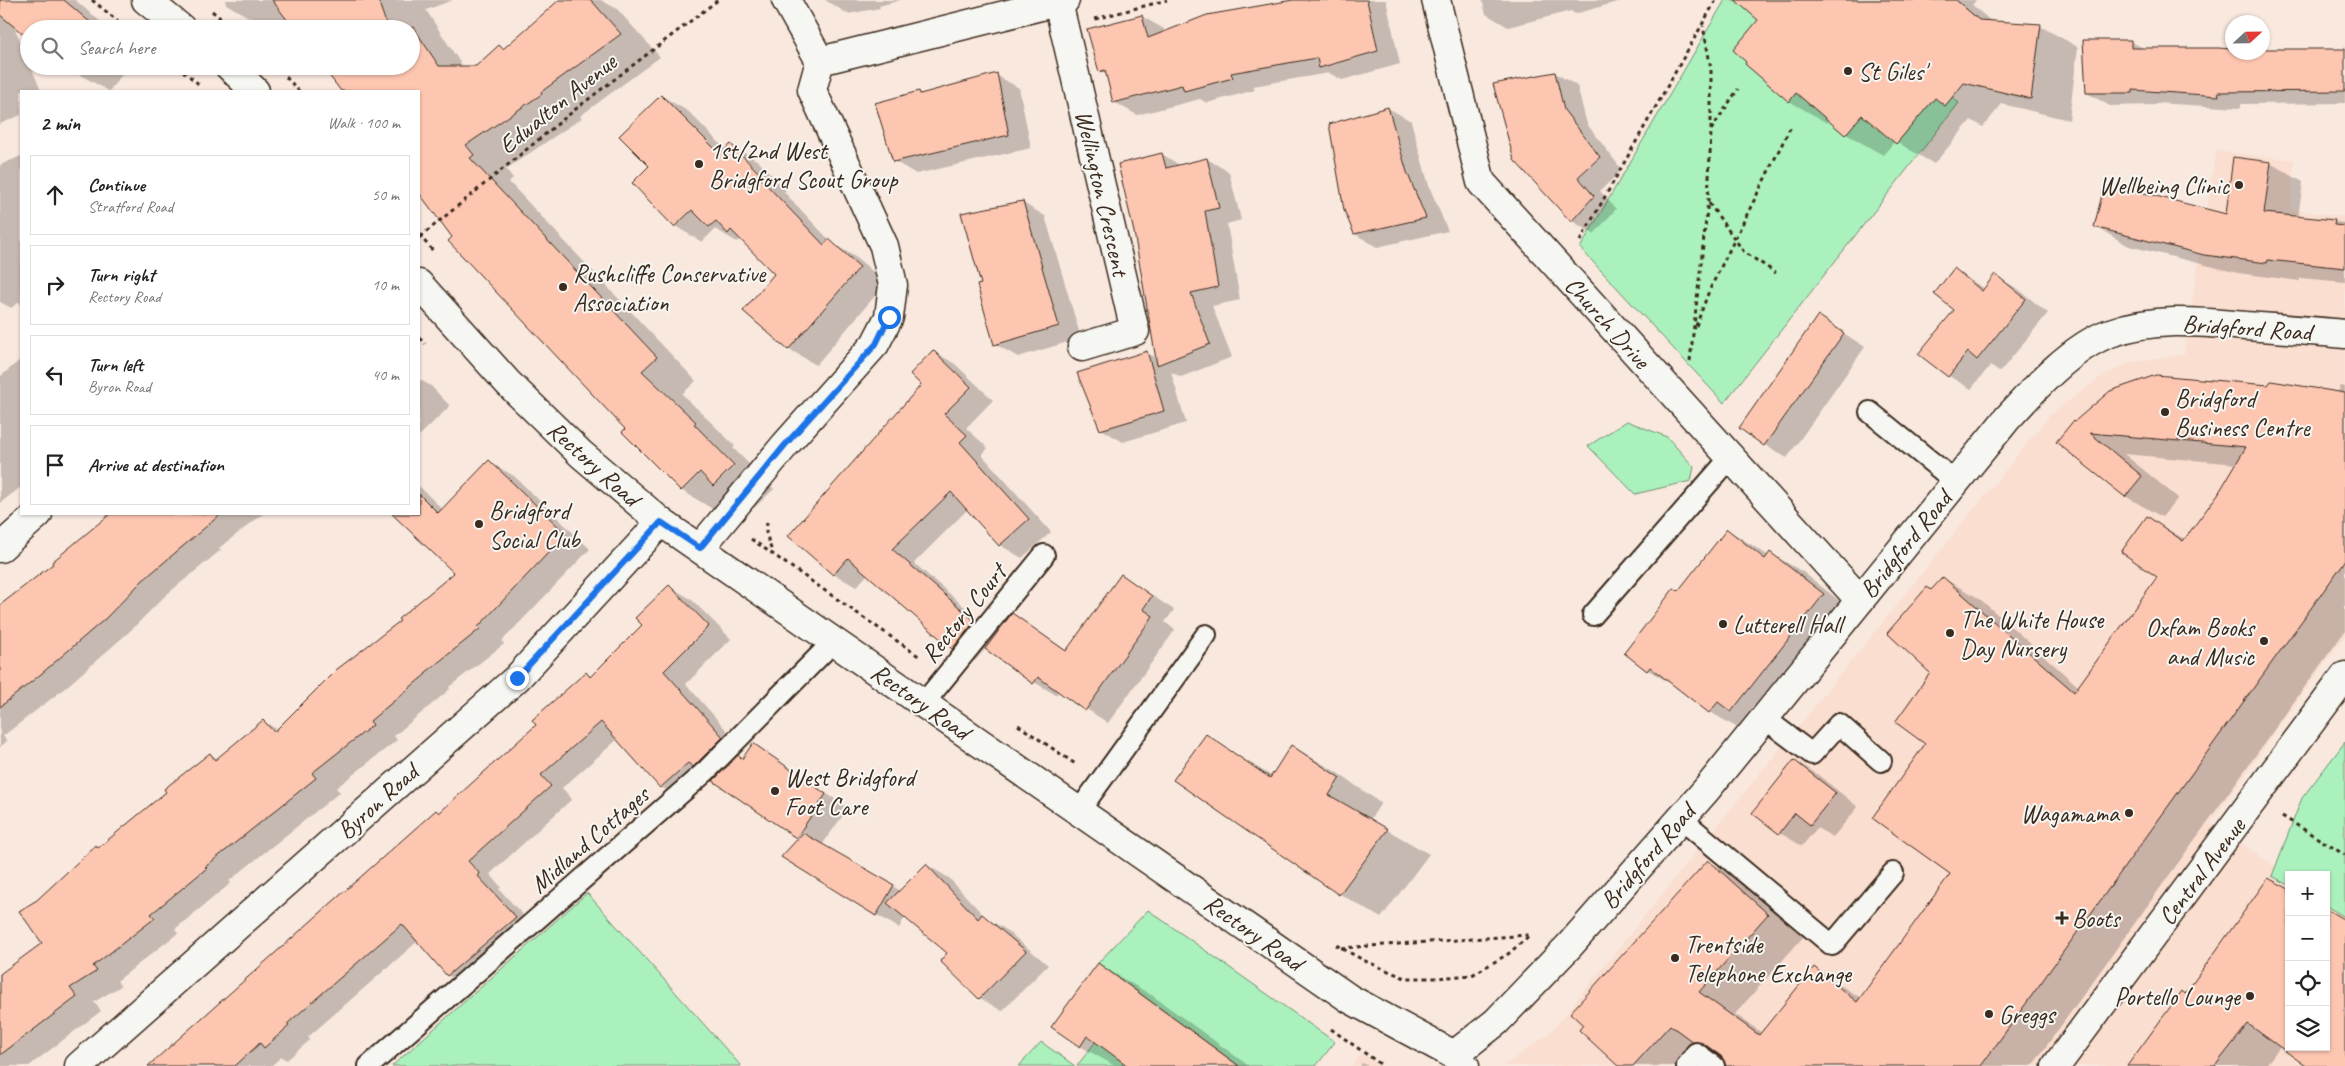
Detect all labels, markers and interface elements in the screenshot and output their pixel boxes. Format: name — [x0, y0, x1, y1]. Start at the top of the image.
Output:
north arrow — [2225, 15, 2270, 60]
search box — [20, 20, 420, 75]
icon: search — [38, 34, 66, 62]
text: Search here — [78, 36, 155, 60]
street label: Edwalton Avenue — [492, 45, 625, 161]
place label: St Giles' — [1858, 56, 1931, 88]
marker: St Giles' — [1842, 65, 1854, 77]
street label: Wellington Crescent — [1067, 107, 1137, 282]
text: 2 min — [40, 110, 80, 136]
text: Walk · 100 m — [328, 113, 400, 133]
place label: 1st/2nd West Bridgford Scout Group — [709, 135, 899, 196]
marker: 1st/2nd West Bridgford Scout Group — [693, 158, 705, 170]
place label: Wellbeing Clinic — [2099, 170, 2230, 202]
text: Continue — [88, 173, 145, 197]
marker: Wellbeing Clinic — [2233, 179, 2245, 191]
icon: ahead — [41, 181, 69, 209]
text: 50 m — [372, 185, 399, 205]
text: Stratford Road — [88, 197, 173, 217]
place label: Rushcliffe Conservative Association — [573, 258, 767, 319]
text: Turn right — [88, 263, 155, 287]
street label: Church Drive — [1558, 270, 1658, 377]
icon: right — [41, 271, 69, 299]
text: 10 m — [372, 275, 399, 295]
marker: Rushcliffe Conservative Association — [557, 281, 569, 293]
text: Rectory Road — [88, 287, 161, 307]
route start — [878, 306, 901, 329]
street label: Bridgford Road — [2181, 308, 2317, 349]
text: Turn left — [88, 353, 143, 377]
icon: left — [41, 361, 69, 389]
text: 40 m — [372, 365, 399, 385]
text: Byron Road — [88, 377, 151, 397]
place label: Bridgford Business Centre — [2175, 383, 2311, 444]
marker: Bridgford Business Centre — [2159, 406, 2171, 418]
street label: Rectory Road — [540, 414, 649, 516]
icon: arrive — [41, 451, 69, 479]
text: Arrive at destination — [88, 453, 224, 477]
street label: Bridgford Road — [1853, 481, 1961, 605]
place label: Bridgford Social Club — [489, 495, 582, 556]
marker: Bridgford Social Club — [473, 518, 485, 530]
street label: Rectory Court — [914, 555, 1016, 670]
place label: The White House Day Nursery — [1960, 604, 2105, 665]
place label: Lutterell Hall — [1733, 609, 1846, 641]
place label: Oxfam Books and Music — [2146, 612, 2256, 673]
marker: Lutterell Hall — [1717, 618, 1729, 630]
marker: The White House Day Nursery — [1944, 627, 1956, 639]
marker: Oxfam Books and Music — [2258, 635, 2270, 647]
street label: Rectory Road — [865, 656, 980, 750]
route end — [506, 667, 529, 690]
street label: Byron Road — [331, 754, 428, 846]
place label: West Bridgford Foot Care — [785, 762, 919, 823]
street label: Midland Cottages — [523, 778, 658, 900]
marker: West Bridgford Foot Care — [769, 785, 781, 797]
street label: Bridgford Road — [1593, 794, 1705, 916]
place label: Wagamama — [2021, 798, 2121, 830]
marker: Wagamama — [2123, 807, 2135, 819]
street label: Central Avenue — [2151, 810, 2254, 932]
map controls — [2285, 871, 2330, 1051]
button: + — [2285, 871, 2330, 916]
street label: Rectory Road — [1198, 887, 1313, 981]
place label: Boots — [2072, 903, 2122, 935]
marker: Boots — [2056, 912, 2068, 924]
button: − — [2285, 916, 2330, 961]
place label: Trentside Telephone Exchange — [1685, 929, 1853, 990]
marker: Trentside Telephone Exchange — [1669, 952, 1681, 964]
button: locate — [2285, 961, 2330, 1006]
place label: Portello Lounge — [2115, 981, 2242, 1013]
marker: Portello Lounge — [2244, 990, 2256, 1002]
place label: Greggs — [1999, 999, 2057, 1031]
button: layers — [2285, 1006, 2330, 1051]
marker: Greggs — [1983, 1008, 1995, 1020]

